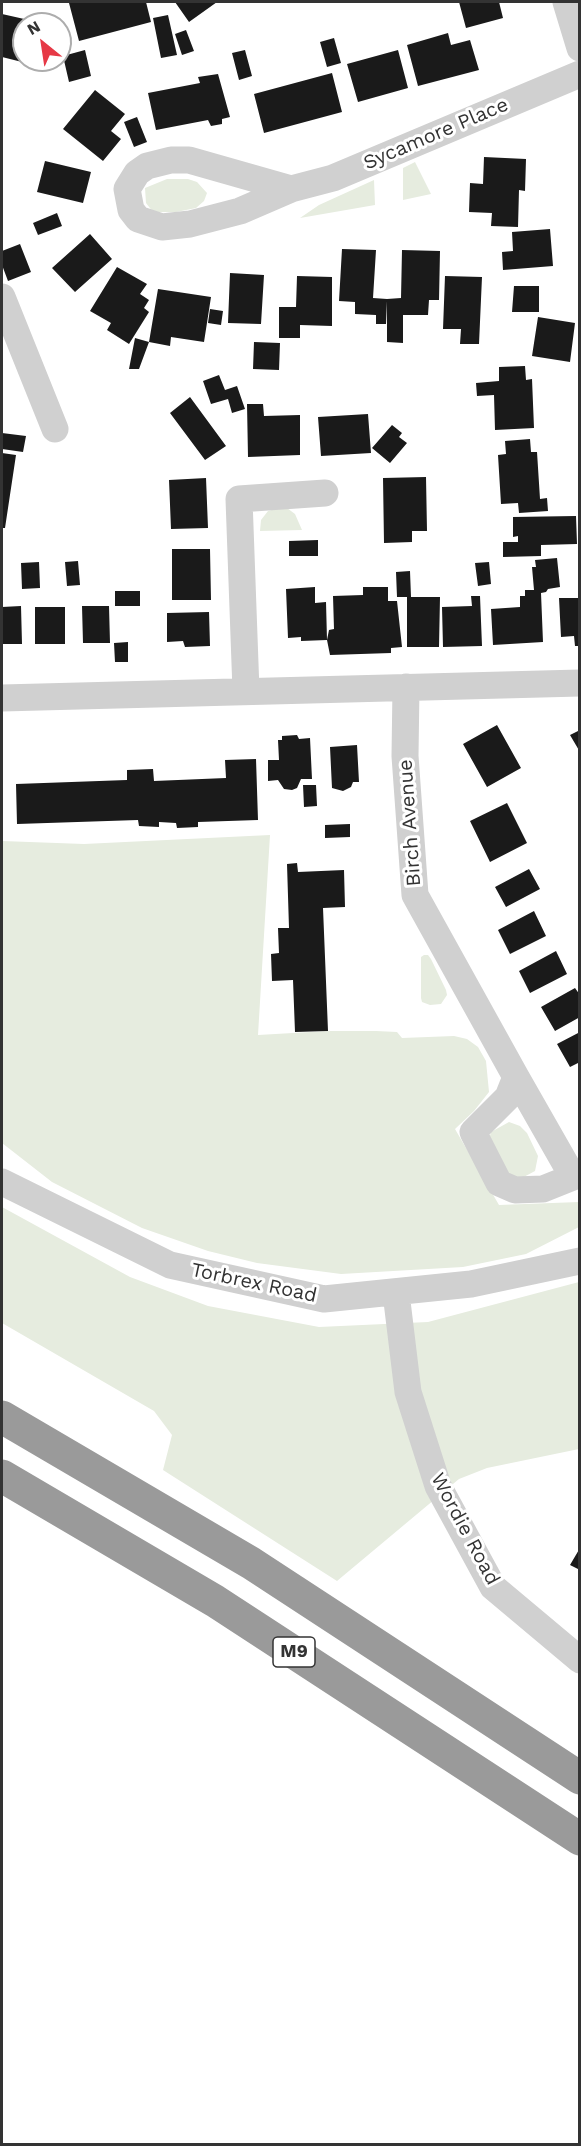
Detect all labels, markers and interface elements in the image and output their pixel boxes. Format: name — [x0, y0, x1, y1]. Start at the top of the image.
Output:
north arrow — [12, 12, 72, 72]
text: N — [24, 17, 44, 39]
street label: Sycamore Place — [360, 93, 512, 175]
street label: Birch Avenue — [394, 759, 426, 887]
street label: Torbrex Road — [189, 1258, 319, 1308]
street label: Wordie Road — [425, 1469, 505, 1589]
road number: M9 — [273, 1637, 315, 1667]

